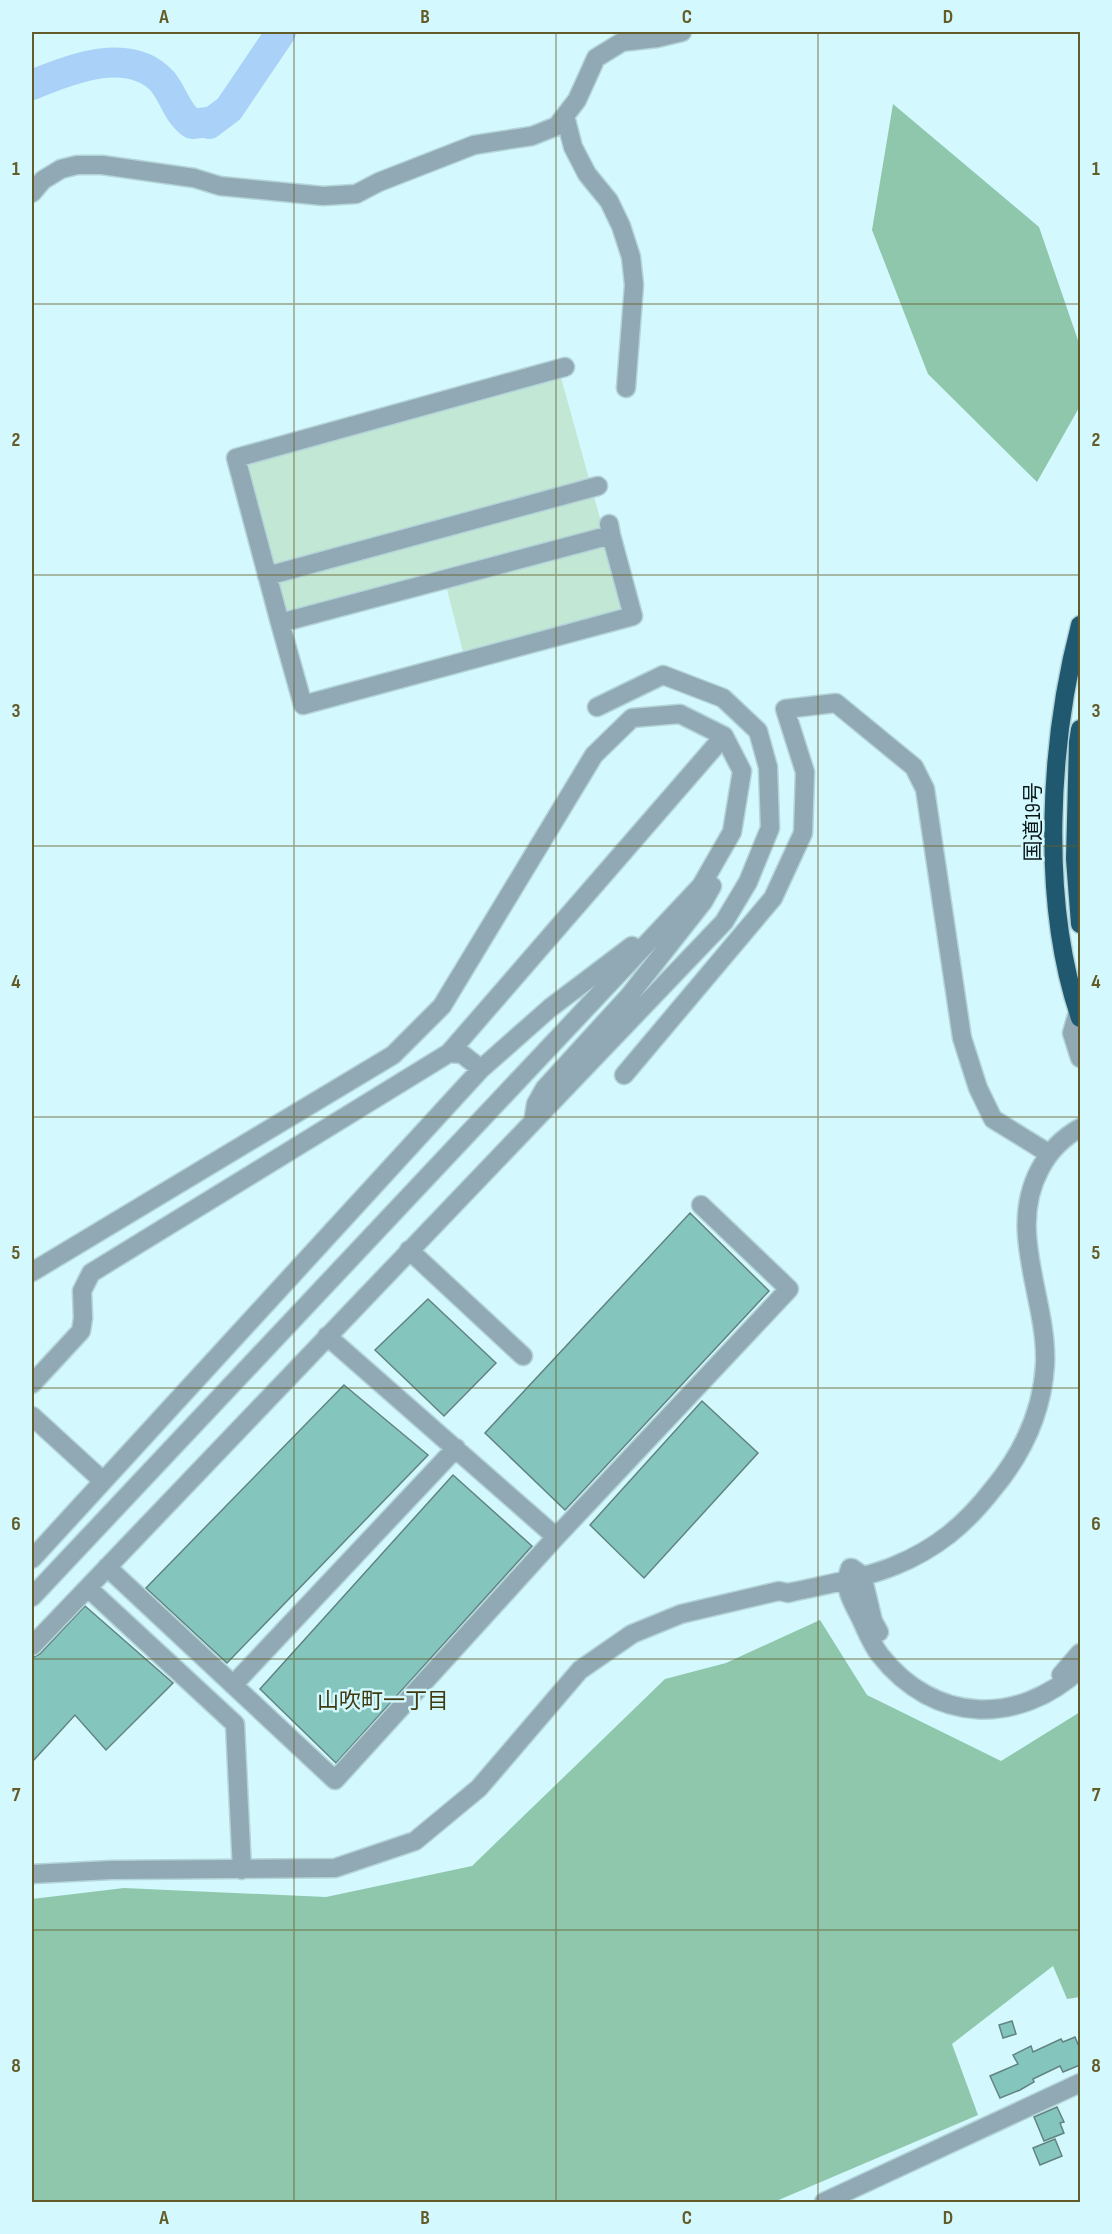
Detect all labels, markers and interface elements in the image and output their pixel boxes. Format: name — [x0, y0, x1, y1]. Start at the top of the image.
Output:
text: A — [158, 5, 169, 29]
text: B — [420, 5, 430, 29]
text: C — [682, 5, 692, 29]
text: D — [943, 5, 953, 29]
text: 1 — [12, 157, 20, 181]
text: 1 — [1092, 157, 1100, 181]
text: 2 — [12, 428, 20, 452]
text: 2 — [1092, 428, 1100, 452]
text: 3 — [12, 699, 21, 723]
text: 3 — [1092, 699, 1101, 723]
street label: 国道19号 — [1021, 782, 1046, 862]
text: 4 — [11, 970, 21, 994]
text: 4 — [1091, 970, 1101, 994]
text: 5 — [12, 1241, 21, 1265]
text: 5 — [1092, 1241, 1101, 1265]
text: 6 — [11, 1512, 21, 1536]
text: 6 — [1091, 1512, 1101, 1536]
district label: 山吹町一丁目 — [317, 1688, 449, 1715]
text: 7 — [12, 1783, 21, 1807]
text: 7 — [1092, 1783, 1101, 1807]
text: 8 — [11, 2054, 21, 2078]
text: 8 — [1091, 2054, 1101, 2078]
text: A — [158, 2206, 169, 2230]
text: B — [420, 2206, 430, 2230]
text: C — [682, 2206, 692, 2230]
text: D — [943, 2206, 953, 2230]

